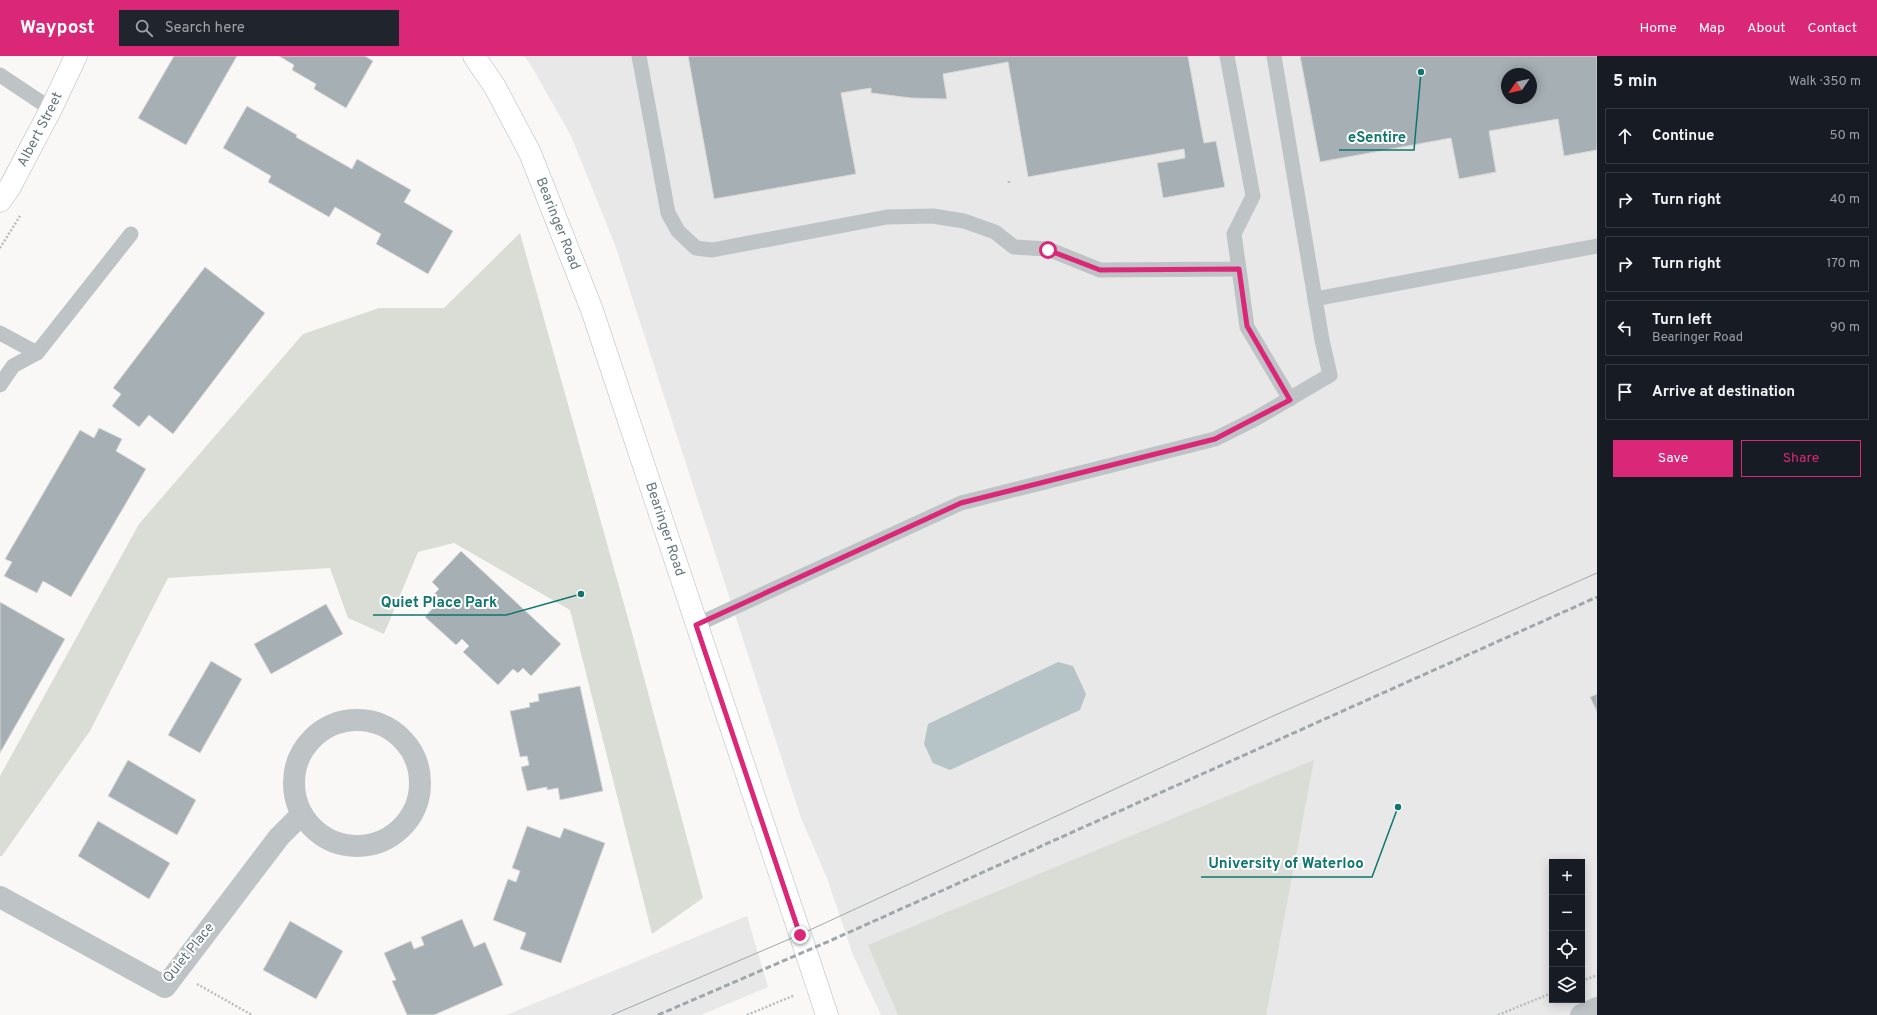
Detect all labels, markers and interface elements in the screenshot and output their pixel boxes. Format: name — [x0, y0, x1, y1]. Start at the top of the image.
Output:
search box — [119, 10, 399, 46]
text: Waypost — [20, 16, 95, 40]
icon: search — [133, 17, 155, 39]
text: Search here — [165, 19, 245, 38]
text: Home — [1640, 20, 1677, 37]
text: Map — [1699, 20, 1725, 37]
text: About — [1747, 20, 1786, 37]
text: Contact — [1808, 20, 1857, 37]
north arrow — [1501, 68, 1537, 104]
text: 5 min — [1613, 71, 1657, 93]
text: Walk · 350 m — [1789, 74, 1861, 90]
street label: Albert Street — [14, 89, 66, 170]
callout: eSentire — [1339, 123, 1414, 150]
icon: ahead — [1614, 125, 1636, 147]
text: Continue — [1652, 127, 1714, 146]
text: 50 m — [1830, 128, 1860, 144]
text: eSentire — [1348, 129, 1406, 148]
street label: Bearinger Road — [532, 175, 584, 272]
icon: right — [1614, 189, 1636, 211]
text: Turn right — [1652, 191, 1721, 210]
text: 40 m — [1830, 192, 1860, 208]
route start — [1039, 241, 1057, 259]
icon: right — [1614, 253, 1636, 275]
text: Turn right — [1652, 255, 1721, 274]
text: 170 m — [1826, 256, 1860, 272]
text: Turn left — [1652, 311, 1712, 330]
icon: left — [1614, 317, 1636, 339]
text: 90 m — [1830, 320, 1860, 336]
text: Bearinger Road — [1652, 330, 1743, 346]
icon: arrive — [1614, 381, 1636, 403]
text: Arrive at destination — [1652, 383, 1795, 402]
button: Save — [1613, 440, 1733, 477]
button: Share — [1741, 440, 1861, 477]
street label: Bearinger Road — [641, 480, 689, 578]
callout: Quiet Place Park — [373, 588, 506, 615]
text: Quiet Place Park — [381, 594, 497, 613]
callout: University of Waterloo — [1201, 850, 1372, 877]
text: University of Waterloo — [1208, 855, 1364, 874]
map controls — [1549, 859, 1585, 1003]
button: + — [1549, 859, 1585, 895]
button: − — [1549, 895, 1585, 931]
street label: Quiet Place — [160, 920, 218, 986]
route end — [791, 926, 809, 944]
button: locate — [1549, 931, 1585, 967]
button: layers — [1549, 967, 1585, 1003]

